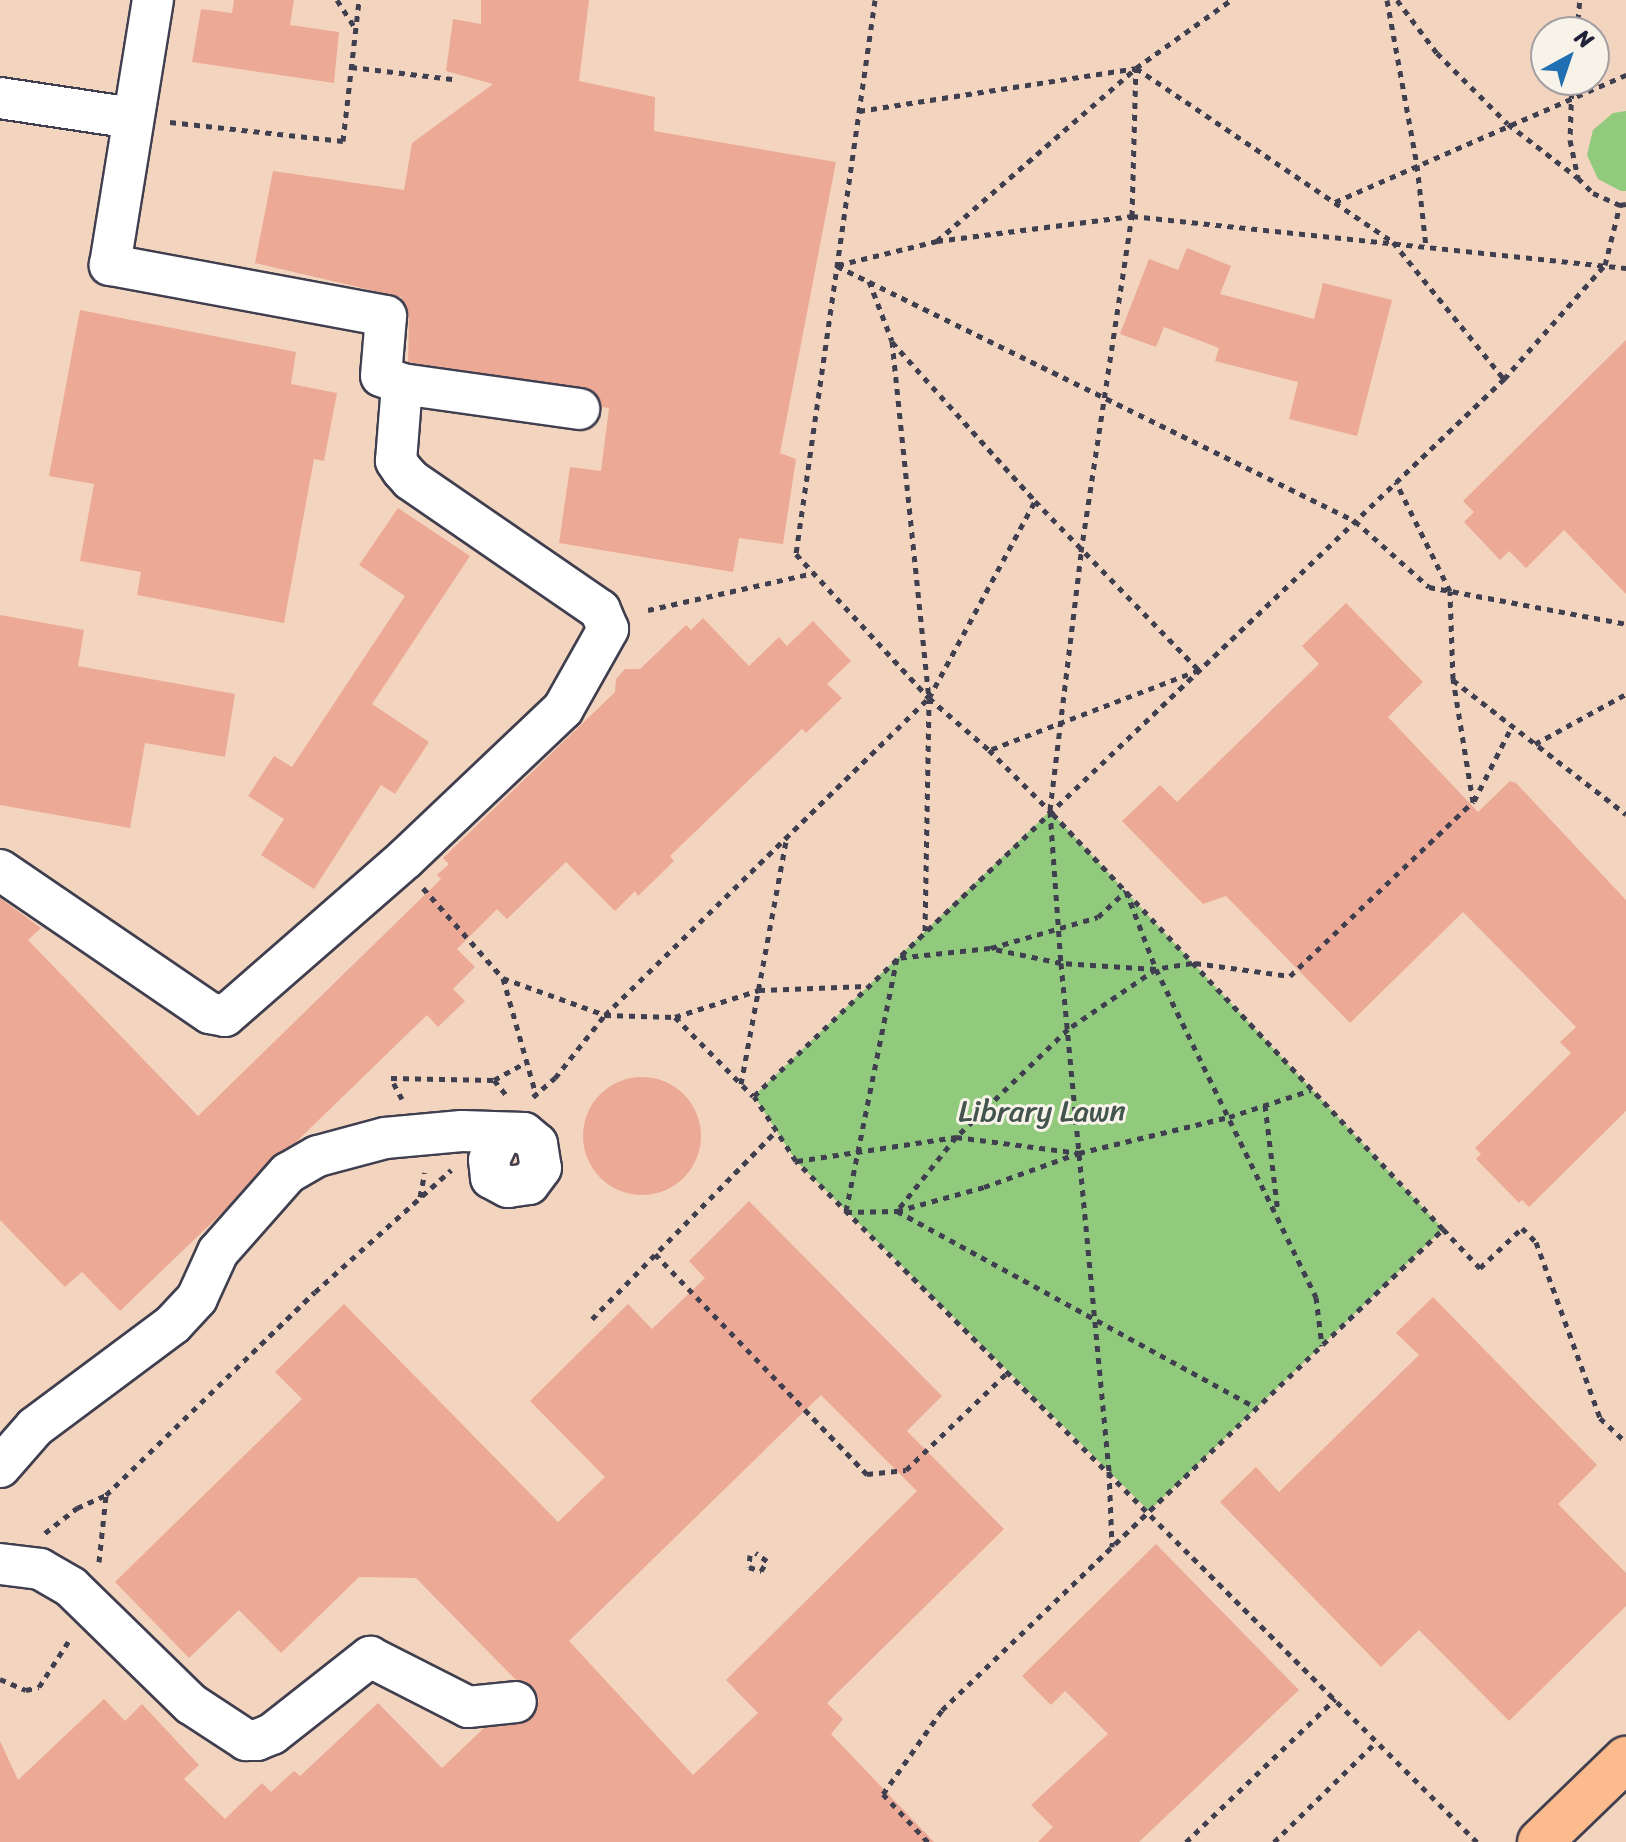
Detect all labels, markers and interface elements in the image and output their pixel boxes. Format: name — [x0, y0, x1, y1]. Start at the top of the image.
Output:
north arrow — [1530, 16, 1610, 96]
text: N — [1566, 19, 1603, 59]
park label: Library Lawn — [958, 1093, 1126, 1129]

